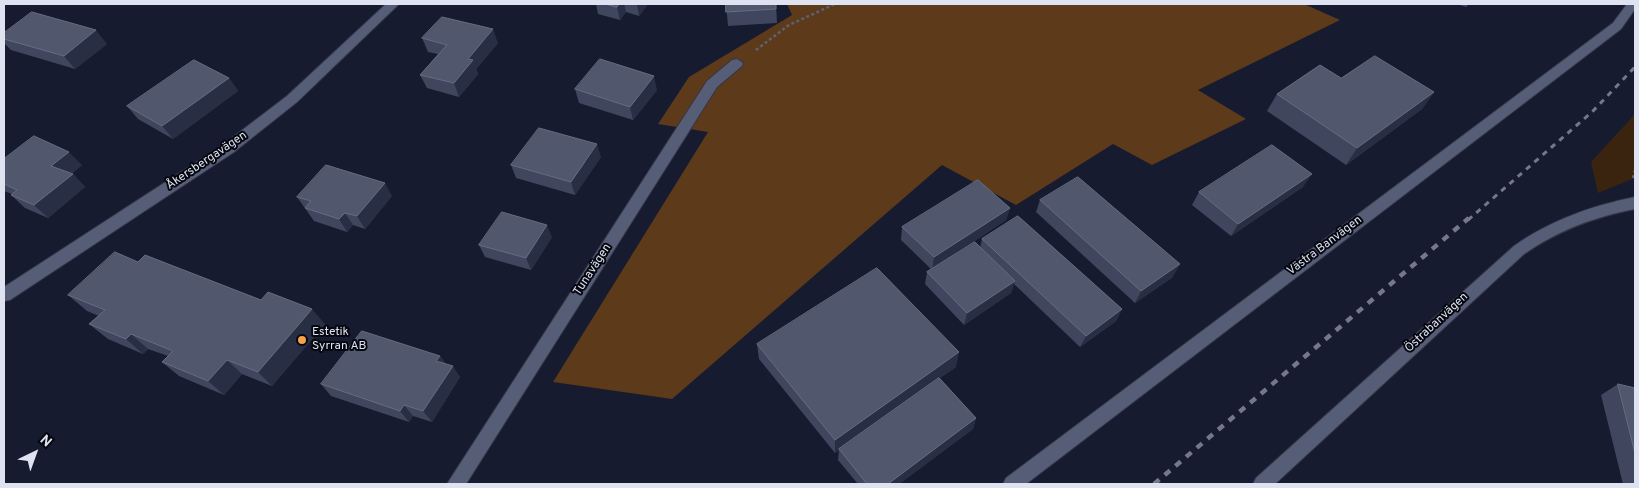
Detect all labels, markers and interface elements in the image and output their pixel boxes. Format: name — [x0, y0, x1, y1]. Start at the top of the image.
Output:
street label: Åkersbergavägen — [164, 129, 250, 193]
street label: Västra Banvägen — [1285, 213, 1365, 279]
street label: Tunavägen — [571, 241, 615, 299]
street label: Östrabanvägen — [1402, 290, 1472, 356]
place label: Estetik Syrran AB — [312, 326, 366, 354]
marker: Estetik Syrran AB — [296, 334, 308, 346]
north arrow — [10, 428, 60, 478]
text: N — [36, 432, 55, 451]

